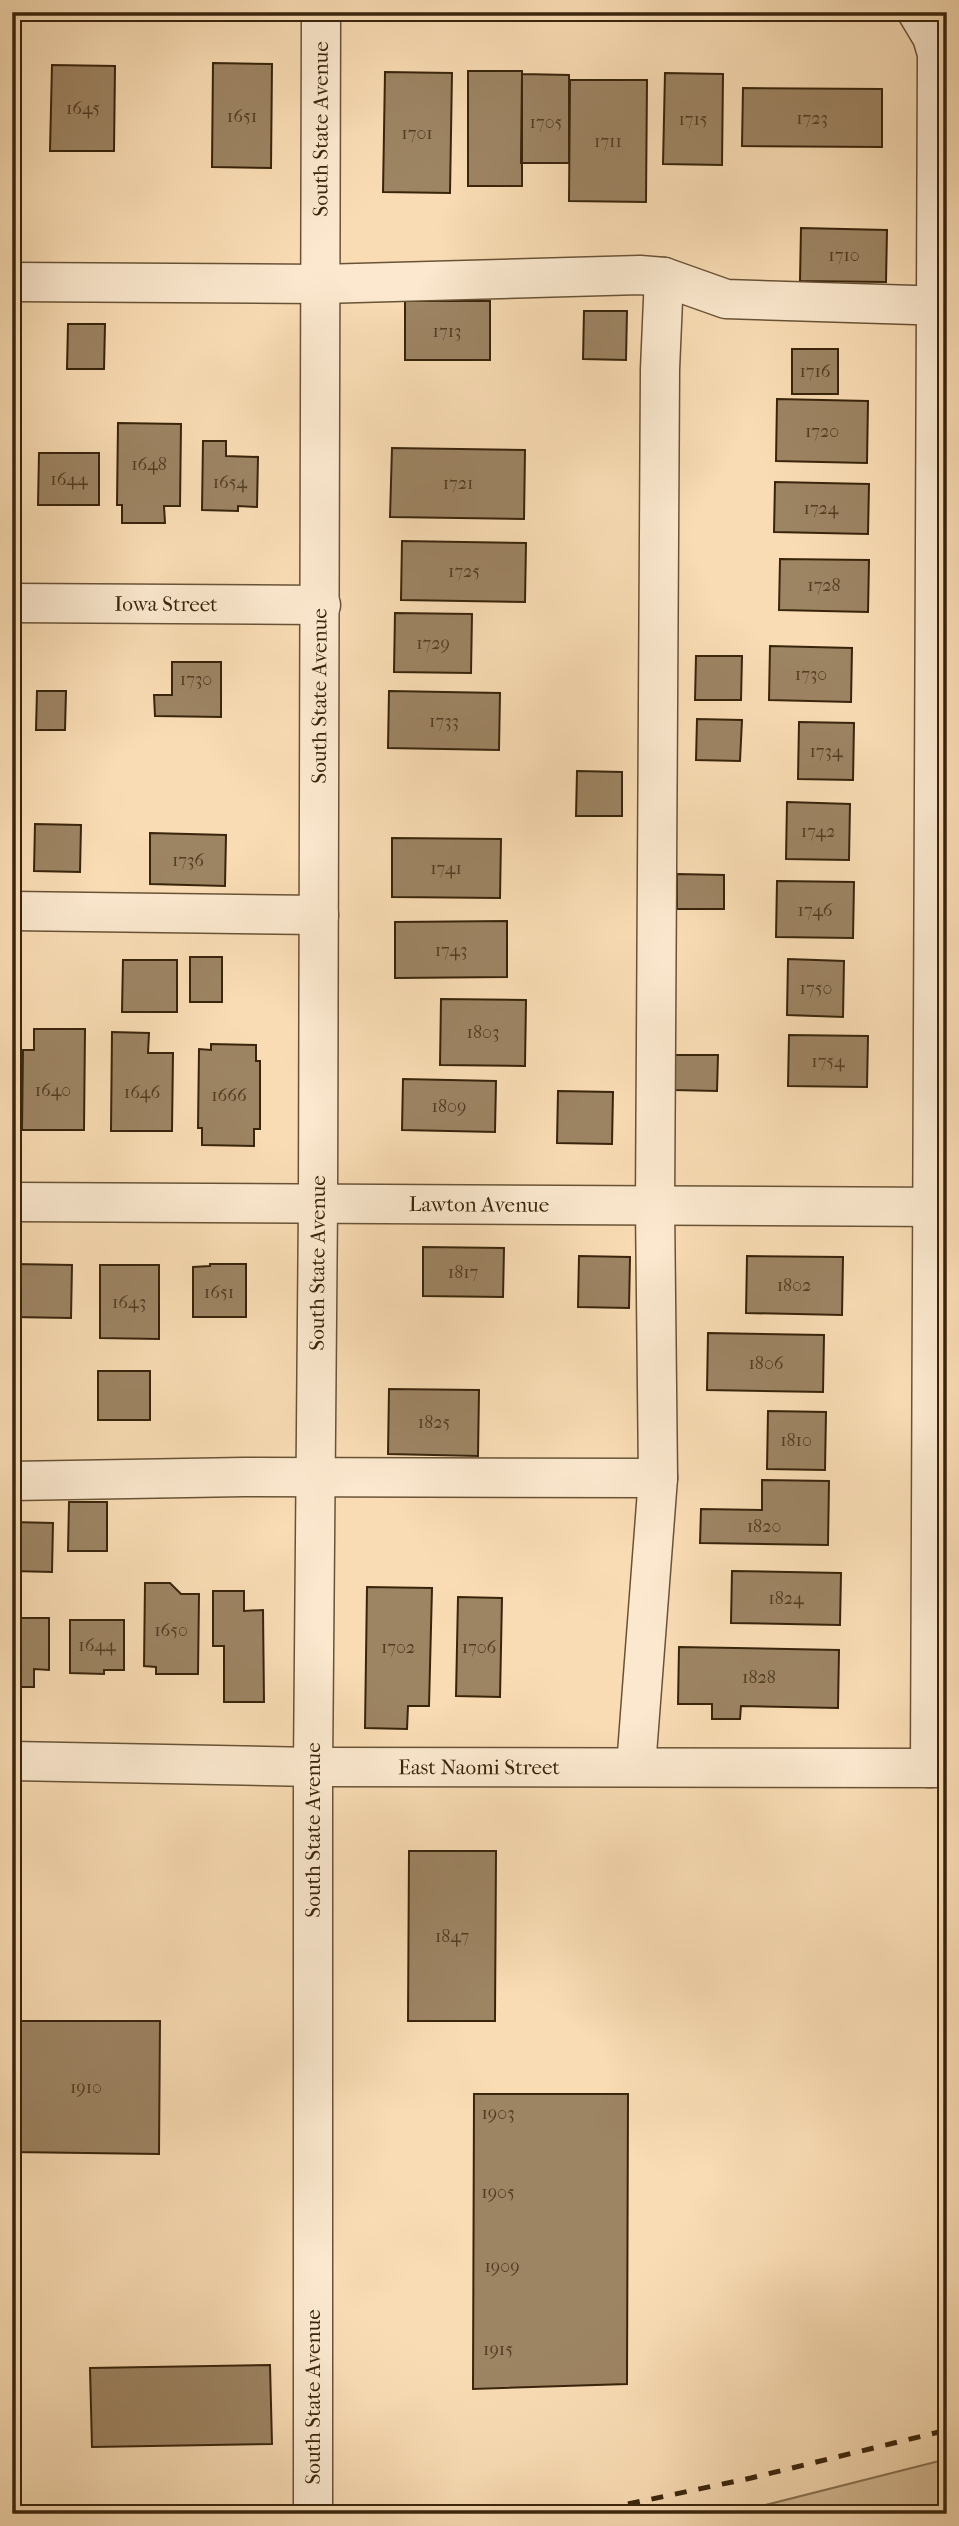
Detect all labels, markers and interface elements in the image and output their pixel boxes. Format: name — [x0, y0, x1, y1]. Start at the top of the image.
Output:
street label: South State Avenue — [308, 41, 333, 217]
house number: 1645 — [66, 98, 100, 119]
house number: 1651 — [227, 106, 257, 127]
house number: 1723 — [796, 108, 828, 129]
house number: 1715 — [678, 109, 708, 130]
house number: 1705 — [530, 112, 563, 133]
house number: 1701 — [401, 123, 433, 144]
house number: 1711 — [594, 131, 622, 152]
house number: 1710 — [828, 245, 860, 266]
house number: 1713 — [433, 321, 461, 342]
house number: 1716 — [799, 361, 831, 382]
house number: 1720 — [805, 421, 839, 442]
house number: 1648 — [131, 454, 167, 475]
house number: 1644 — [50, 469, 88, 490]
house number: 1654 — [213, 472, 248, 493]
house number: 1721 — [443, 473, 473, 494]
house number: 1724 — [804, 498, 839, 519]
house number: 1725 — [448, 561, 480, 582]
house number: 1728 — [807, 575, 841, 596]
street label: Iowa Street — [114, 592, 218, 616]
street label: South State Avenue — [307, 608, 331, 784]
house number: 1729 — [416, 633, 450, 654]
house number: 1730 — [795, 664, 827, 685]
house number: 1730 — [180, 669, 212, 690]
house number: 1733 — [429, 711, 459, 732]
house number: 1734 — [809, 741, 843, 762]
house number: 1742 — [801, 821, 835, 842]
house number: 1736 — [172, 850, 204, 871]
house number: 1741 — [430, 858, 462, 879]
house number: 1746 — [798, 900, 833, 921]
house number: 1743 — [435, 940, 467, 961]
house number: 1750 — [800, 978, 832, 999]
house number: 1803 — [467, 1022, 499, 1043]
house number: 1754 — [811, 1051, 845, 1072]
house number: 1640 — [35, 1080, 71, 1101]
house number: 1646 — [124, 1082, 160, 1103]
house number: 1666 — [211, 1085, 247, 1106]
house number: 1809 — [432, 1096, 466, 1117]
street label: South State Avenue — [305, 1175, 330, 1351]
street label: Lawton Avenue — [409, 1192, 549, 1217]
house number: 1817 — [448, 1262, 479, 1283]
house number: 1802 — [777, 1275, 811, 1296]
house number: 1651 — [204, 1282, 234, 1303]
house number: 1643 — [112, 1292, 146, 1313]
house number: 1806 — [748, 1353, 784, 1374]
house number: 1825 — [418, 1412, 450, 1433]
house number: 1810 — [780, 1430, 812, 1451]
house number: 1820 — [747, 1516, 781, 1537]
house number: 1824 — [768, 1588, 804, 1609]
house number: 1650 — [154, 1620, 188, 1641]
house number: 1644 — [78, 1635, 116, 1656]
house number: 1702 — [381, 1637, 415, 1658]
house number: 1706 — [462, 1637, 497, 1658]
house number: 1828 — [742, 1667, 776, 1688]
street label: South State Avenue — [301, 1742, 325, 1918]
street label: East Naomi Street — [398, 1755, 560, 1779]
house number: 1847 — [435, 1926, 469, 1947]
house number: 1910 — [70, 2077, 102, 2098]
house number: 1903 — [481, 2103, 515, 2124]
house number: 1905 — [481, 2182, 515, 2203]
house number: 1909 — [484, 2256, 520, 2277]
street label: South State Avenue — [301, 2309, 325, 2485]
house number: 1915 — [483, 2339, 513, 2360]

